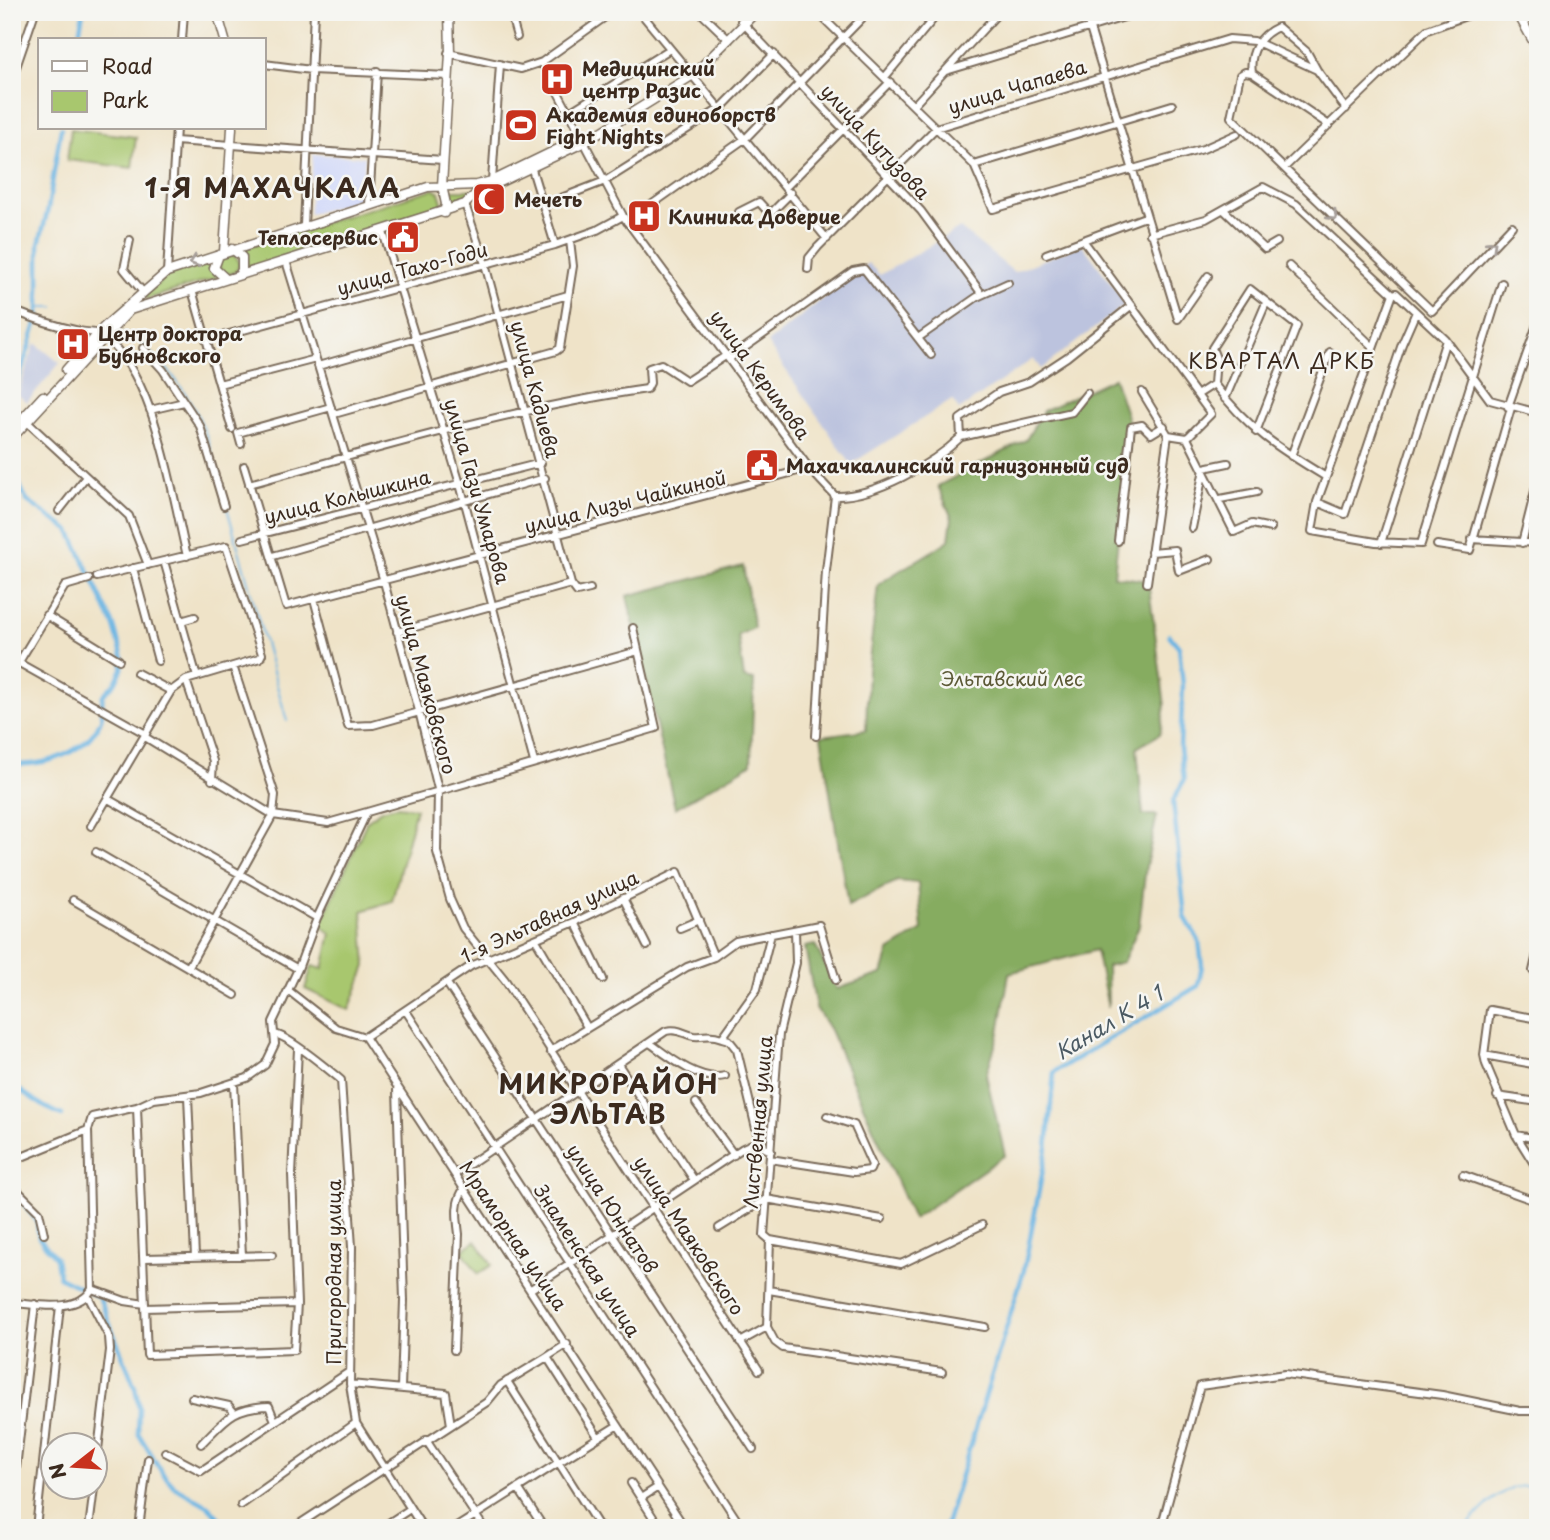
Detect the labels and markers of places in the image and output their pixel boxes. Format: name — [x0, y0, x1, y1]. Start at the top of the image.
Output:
place label: Медицинский центр Разис — [582, 54, 715, 104]
hospital icon: Медицинский центр Разис — [538, 60, 576, 98]
place label: Академия единоборств Fight Nights — [546, 100, 776, 150]
sports icon: Академия единоборств Fight Nights — [502, 106, 540, 144]
mosque icon: Мечеть — [470, 180, 508, 218]
place label: Мечеть — [514, 185, 582, 213]
hospital icon: Клиника Доверие — [625, 197, 663, 235]
place label: Клиника Доверие — [668, 202, 841, 230]
public building icon: Теплосервис — [384, 218, 422, 256]
place label: Теплосервис — [258, 223, 378, 251]
place label: Центр доктора Бубновского — [98, 319, 243, 369]
hospital icon: Центр доктора Бубновского — [54, 325, 92, 363]
public building icon: Махачкалинский гарнизонный суд — [743, 446, 781, 484]
place label: Махачкалинский гарнизонный суд — [786, 451, 1129, 479]

